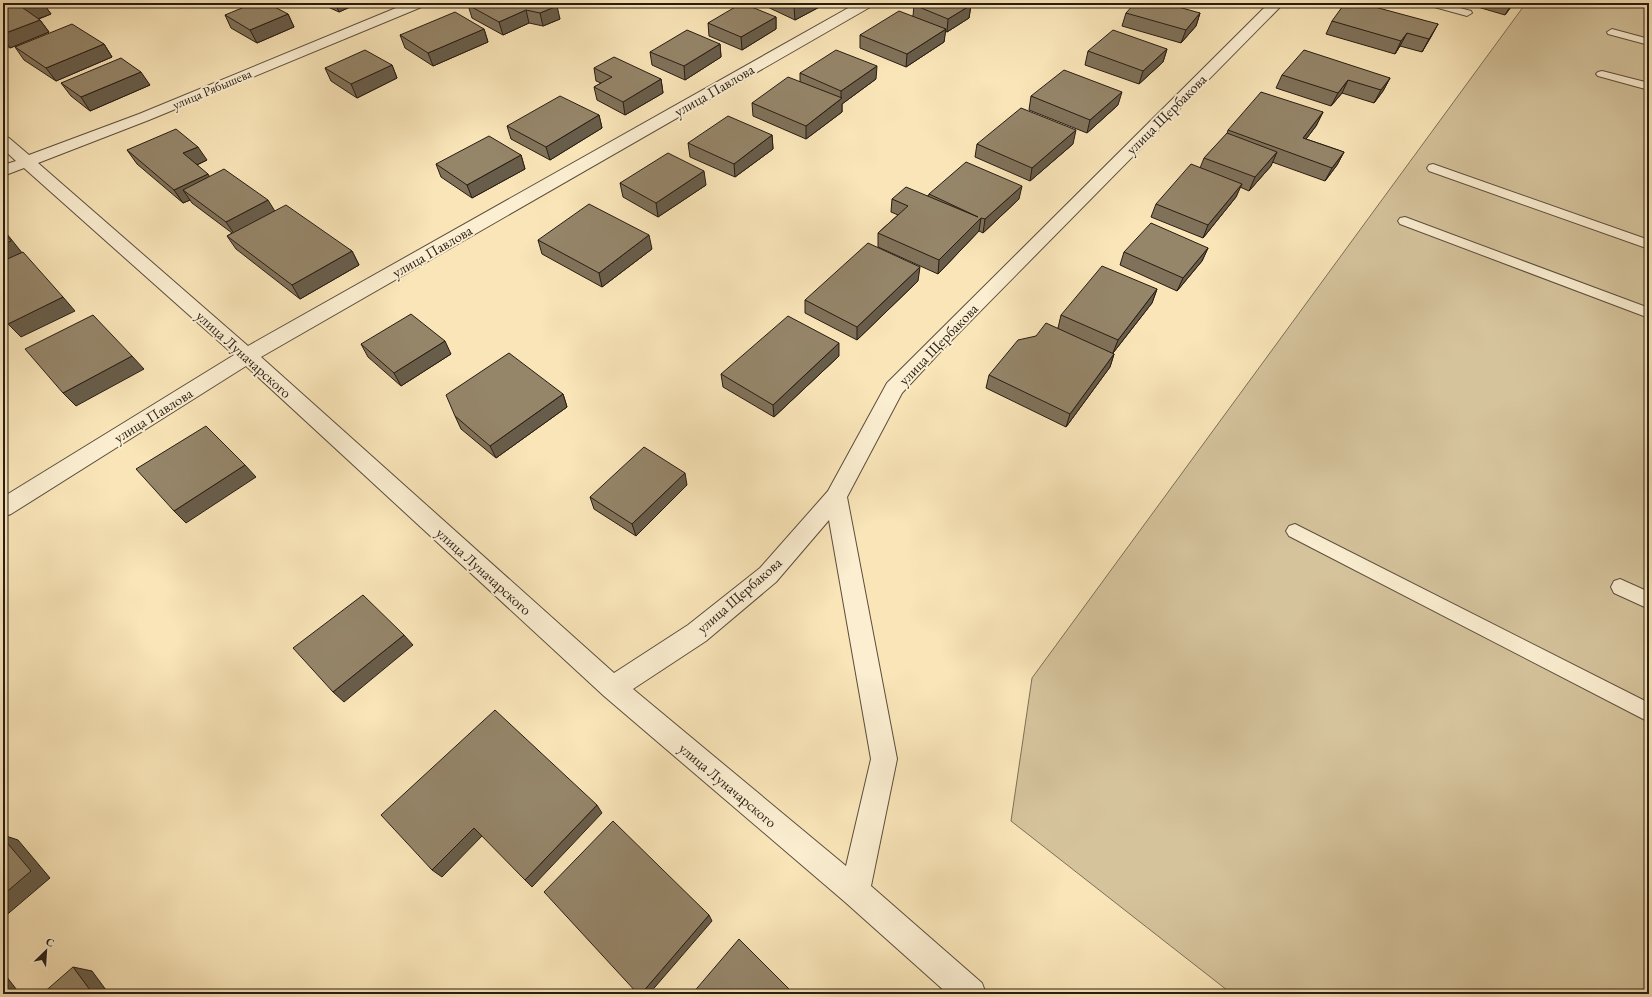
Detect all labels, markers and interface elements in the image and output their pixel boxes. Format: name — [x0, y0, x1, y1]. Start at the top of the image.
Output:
street label: улица Павлова — [670, 59, 758, 121]
street label: улица Рябышева — [170, 64, 255, 113]
street label: улица Щербакова — [1122, 70, 1210, 158]
street label: улица Павлова — [388, 220, 476, 282]
street label: улица Щербакова — [894, 299, 982, 389]
street label: улица Луначарского — [192, 306, 296, 402]
street label: улица Павлова — [110, 383, 196, 447]
street label: улица Луначарского — [432, 523, 536, 619]
street label: улица Щербакова — [693, 553, 785, 637]
street label: улица Луначарского — [675, 738, 781, 832]
north arrow — [26, 931, 66, 971]
text: С — [44, 934, 57, 950]

